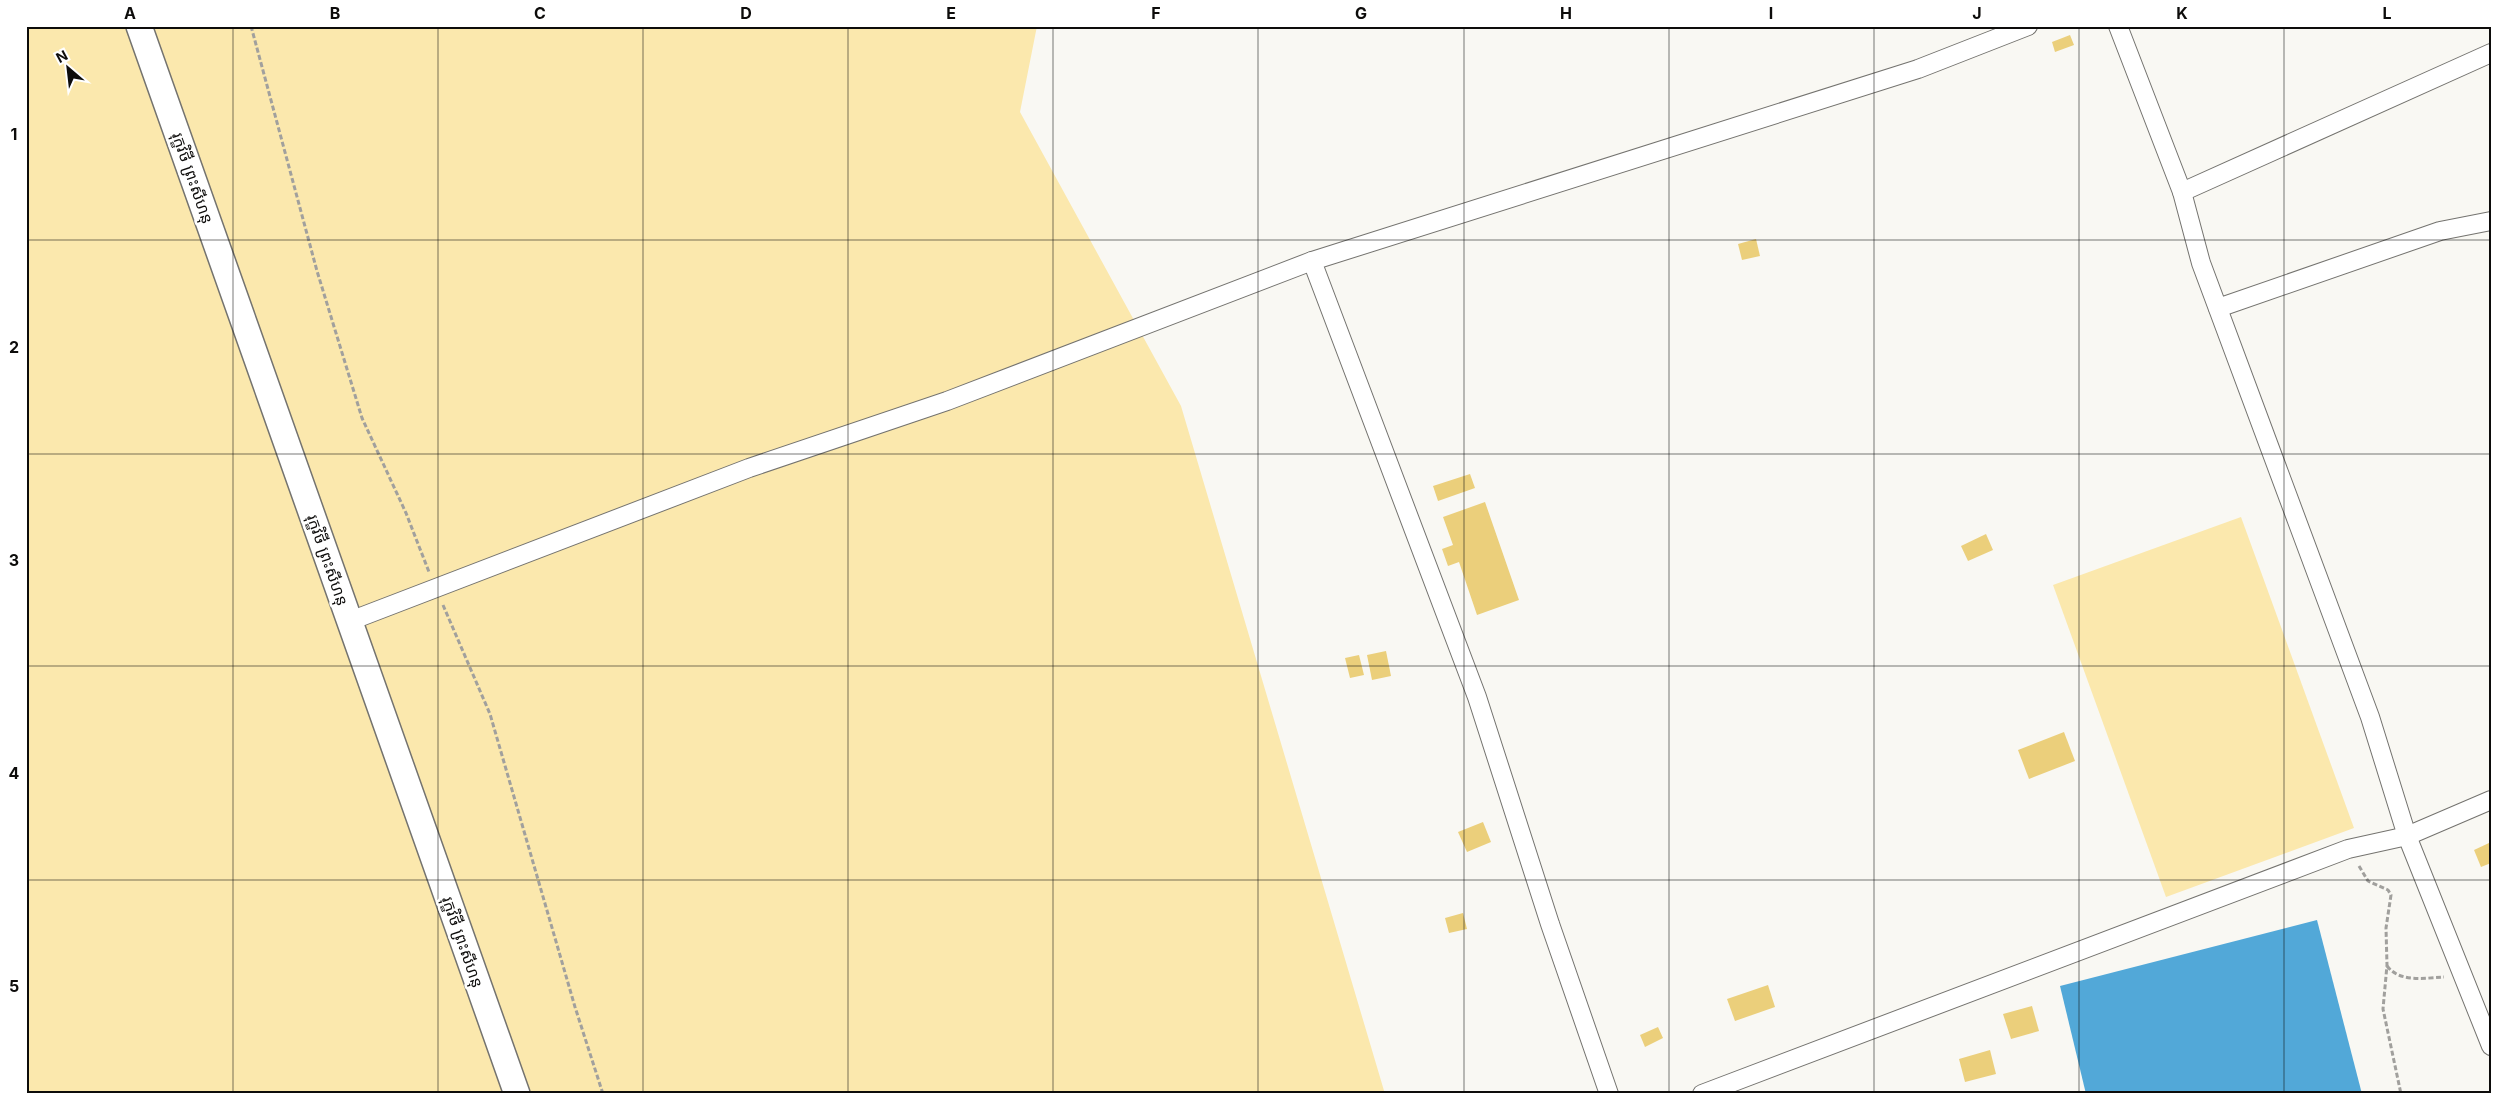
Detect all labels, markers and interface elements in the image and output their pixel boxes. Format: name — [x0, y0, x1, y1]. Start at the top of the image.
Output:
text: A — [124, 3, 136, 23]
text: B — [330, 3, 340, 23]
text: C — [534, 3, 546, 23]
text: D — [740, 3, 752, 23]
text: E — [946, 3, 956, 23]
text: F — [1151, 3, 1161, 23]
text: G — [1355, 3, 1367, 23]
text: H — [1560, 3, 1572, 23]
text: I — [1769, 3, 1773, 23]
text: J — [1972, 3, 1982, 23]
text: K — [2176, 3, 2188, 23]
text: L — [2382, 3, 2392, 23]
north arrow — [42, 42, 92, 92]
text: N — [53, 46, 70, 66]
text: 1 — [11, 124, 17, 144]
street label: រុក្ខវិថី ព្រះសីហនុ — [167, 129, 218, 227]
text: 2 — [9, 337, 19, 357]
street label: រុក្ខវិថី ព្រះសីហនុ — [302, 511, 353, 609]
text: 3 — [9, 550, 19, 570]
text: 4 — [9, 763, 20, 783]
street label: រុក្ខវិថី ព្រះសីហនុ — [437, 893, 488, 991]
text: 5 — [9, 976, 19, 996]

